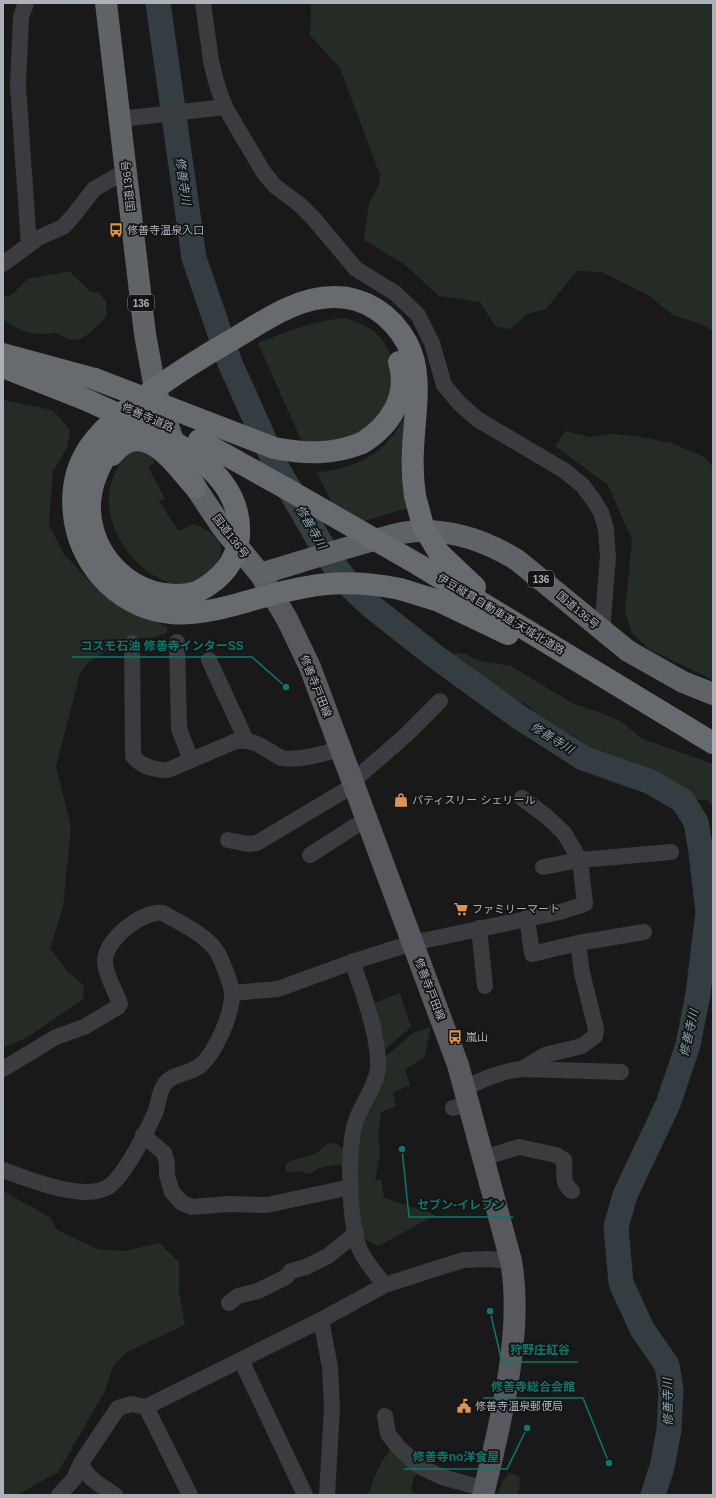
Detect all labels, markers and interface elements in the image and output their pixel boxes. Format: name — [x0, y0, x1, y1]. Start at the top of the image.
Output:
water label: 修善寺川 — [173, 156, 194, 208]
street label: 国道136号 — [119, 160, 137, 212]
bus stop icon: 修善寺温泉入口 — [108, 222, 124, 238]
place label: 修善寺温泉入口 — [127, 224, 204, 236]
road number: 136 — [128, 295, 154, 311]
street label: 修善寺道路 — [120, 400, 176, 434]
water label: 修善寺川 — [293, 503, 330, 553]
street label: 国道136号 — [211, 512, 251, 560]
street label: 伊豆縦貫自動車道;天城北道路 — [435, 571, 567, 657]
road number: 136 — [528, 571, 554, 587]
street label: 国道136号 — [554, 589, 602, 631]
callout: コスモ石油 修善寺インターSS — [72, 633, 252, 657]
text: コスモ石油 修善寺インターSS — [80, 639, 244, 653]
street label: 修善寺戸田線 — [298, 653, 334, 719]
water label: 修善寺川 — [528, 719, 578, 758]
shop icon: パティスリー シェリール — [393, 792, 409, 808]
place label: パティスリー シェリール — [412, 794, 535, 806]
supermarket icon: ファミリーマート — [453, 901, 469, 917]
place label: ファミリーマート — [472, 903, 560, 915]
street label: 修善寺戸田線 — [413, 956, 447, 1022]
water label: 修善寺川 — [677, 1006, 702, 1058]
bus stop icon: 嵐山 — [447, 1029, 463, 1045]
place label: 嵐山 — [466, 1031, 488, 1043]
callout: セブン-イレブン — [409, 1193, 513, 1217]
text: セブン-イレブン — [417, 1198, 505, 1212]
callout: 狩野庄紅谷 — [502, 1338, 578, 1362]
text: 狩野庄紅谷 — [510, 1343, 570, 1357]
callout: 修善寺総合会館 — [483, 1374, 583, 1398]
water label: 修善寺川 — [661, 1376, 675, 1426]
text: 修善寺総合会館 — [491, 1380, 575, 1394]
public building icon: 修善寺温泉郵便局 — [456, 1398, 472, 1414]
place label: 修善寺温泉郵便局 — [475, 1400, 563, 1412]
callout: 修善寺no洋食屋 — [404, 1445, 507, 1469]
text: 修善寺no洋食屋 — [413, 1450, 499, 1464]

